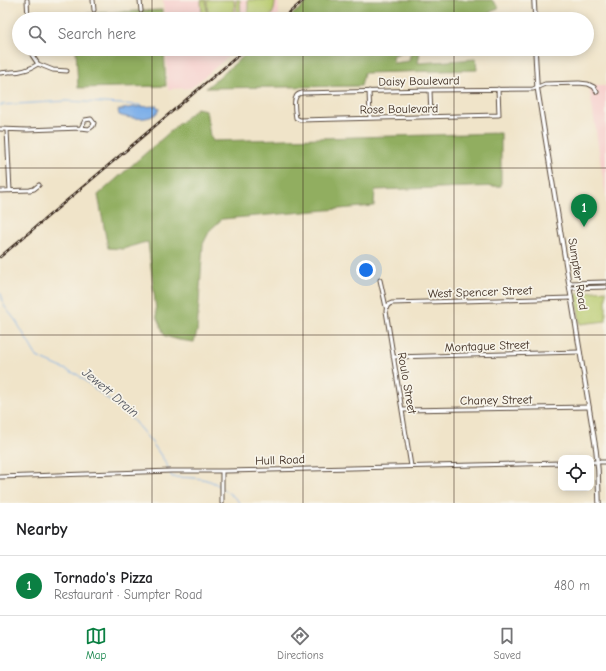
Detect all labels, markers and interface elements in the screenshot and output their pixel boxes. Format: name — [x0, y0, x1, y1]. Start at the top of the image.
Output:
search box — [12, 12, 594, 56]
icon: search — [26, 23, 48, 45]
text: Search here — [58, 25, 136, 43]
street label: Daisy Boulevard — [378, 73, 460, 89]
street label: Rose Boulevard — [360, 101, 438, 117]
pin: 1 — [571, 194, 597, 227]
street label: Sumpter Road — [565, 237, 591, 311]
your location — [356, 260, 376, 280]
street label: West Spencer Street — [428, 283, 533, 301]
street label: Montague Street — [444, 338, 530, 354]
street label: Roulo Street — [395, 351, 419, 416]
water label: Jewett Drain — [79, 364, 142, 420]
street label: Chaney Street — [460, 392, 533, 408]
street label: Hull Road — [255, 452, 305, 468]
map controls — [558, 455, 594, 491]
button: locate — [558, 455, 594, 491]
text: Nearby — [16, 520, 67, 539]
text: Tornado's Pizza — [54, 569, 153, 587]
text: 1 — [26, 578, 32, 593]
text: 480 m — [554, 578, 590, 593]
text: Restaurant · Sumpter Road — [54, 587, 203, 602]
tab: Map — [85, 625, 107, 662]
tab: Directions — [277, 625, 324, 662]
tab: Saved — [494, 625, 521, 662]

